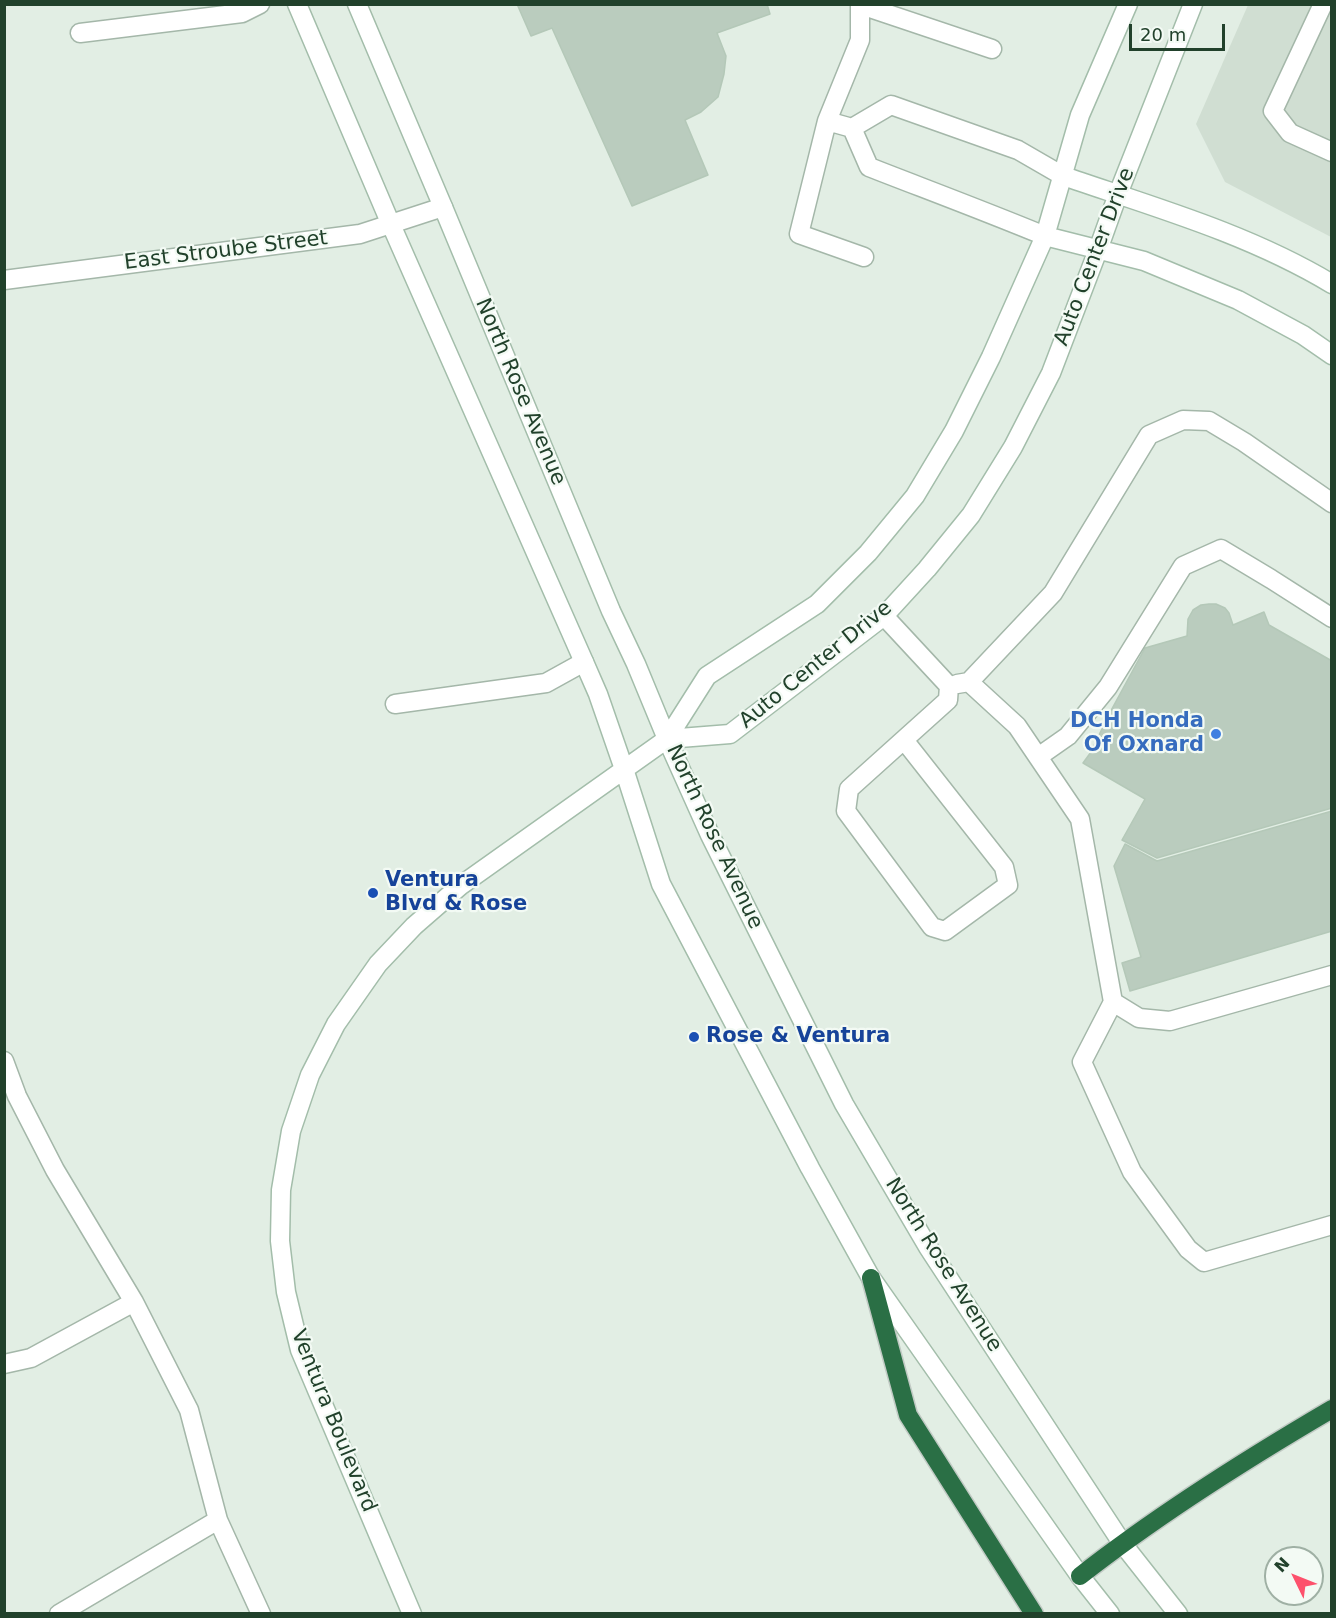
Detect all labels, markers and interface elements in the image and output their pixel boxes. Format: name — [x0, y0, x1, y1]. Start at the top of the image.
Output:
scale bar — [1132, 12, 1228, 50]
text: 20 m — [1140, 24, 1186, 45]
street label: Auto Center Drive — [1049, 164, 1141, 350]
street label: East Stroube Street — [123, 226, 329, 276]
street label: North Rose Avenue — [469, 295, 571, 489]
street label: Auto Center Drive — [735, 596, 897, 734]
place label: DCH Honda Of Oxnard — [1070, 709, 1204, 759]
marker: DCH Honda Of Oxnard — [1209, 727, 1223, 741]
street label: North Rose Avenue — [660, 741, 768, 933]
place label: Ventura Blvd & Rose — [385, 868, 527, 918]
marker: Ventura Blvd & Rose — [366, 886, 380, 900]
place label: Rose & Ventura — [706, 1024, 890, 1050]
marker: Rose & Ventura — [687, 1030, 701, 1044]
street label: North Rose Avenue — [879, 1173, 1007, 1357]
street label: Ventura Boulevard — [285, 1326, 381, 1516]
north arrow — [1264, 1546, 1324, 1606]
text: N — [1270, 1553, 1293, 1576]

